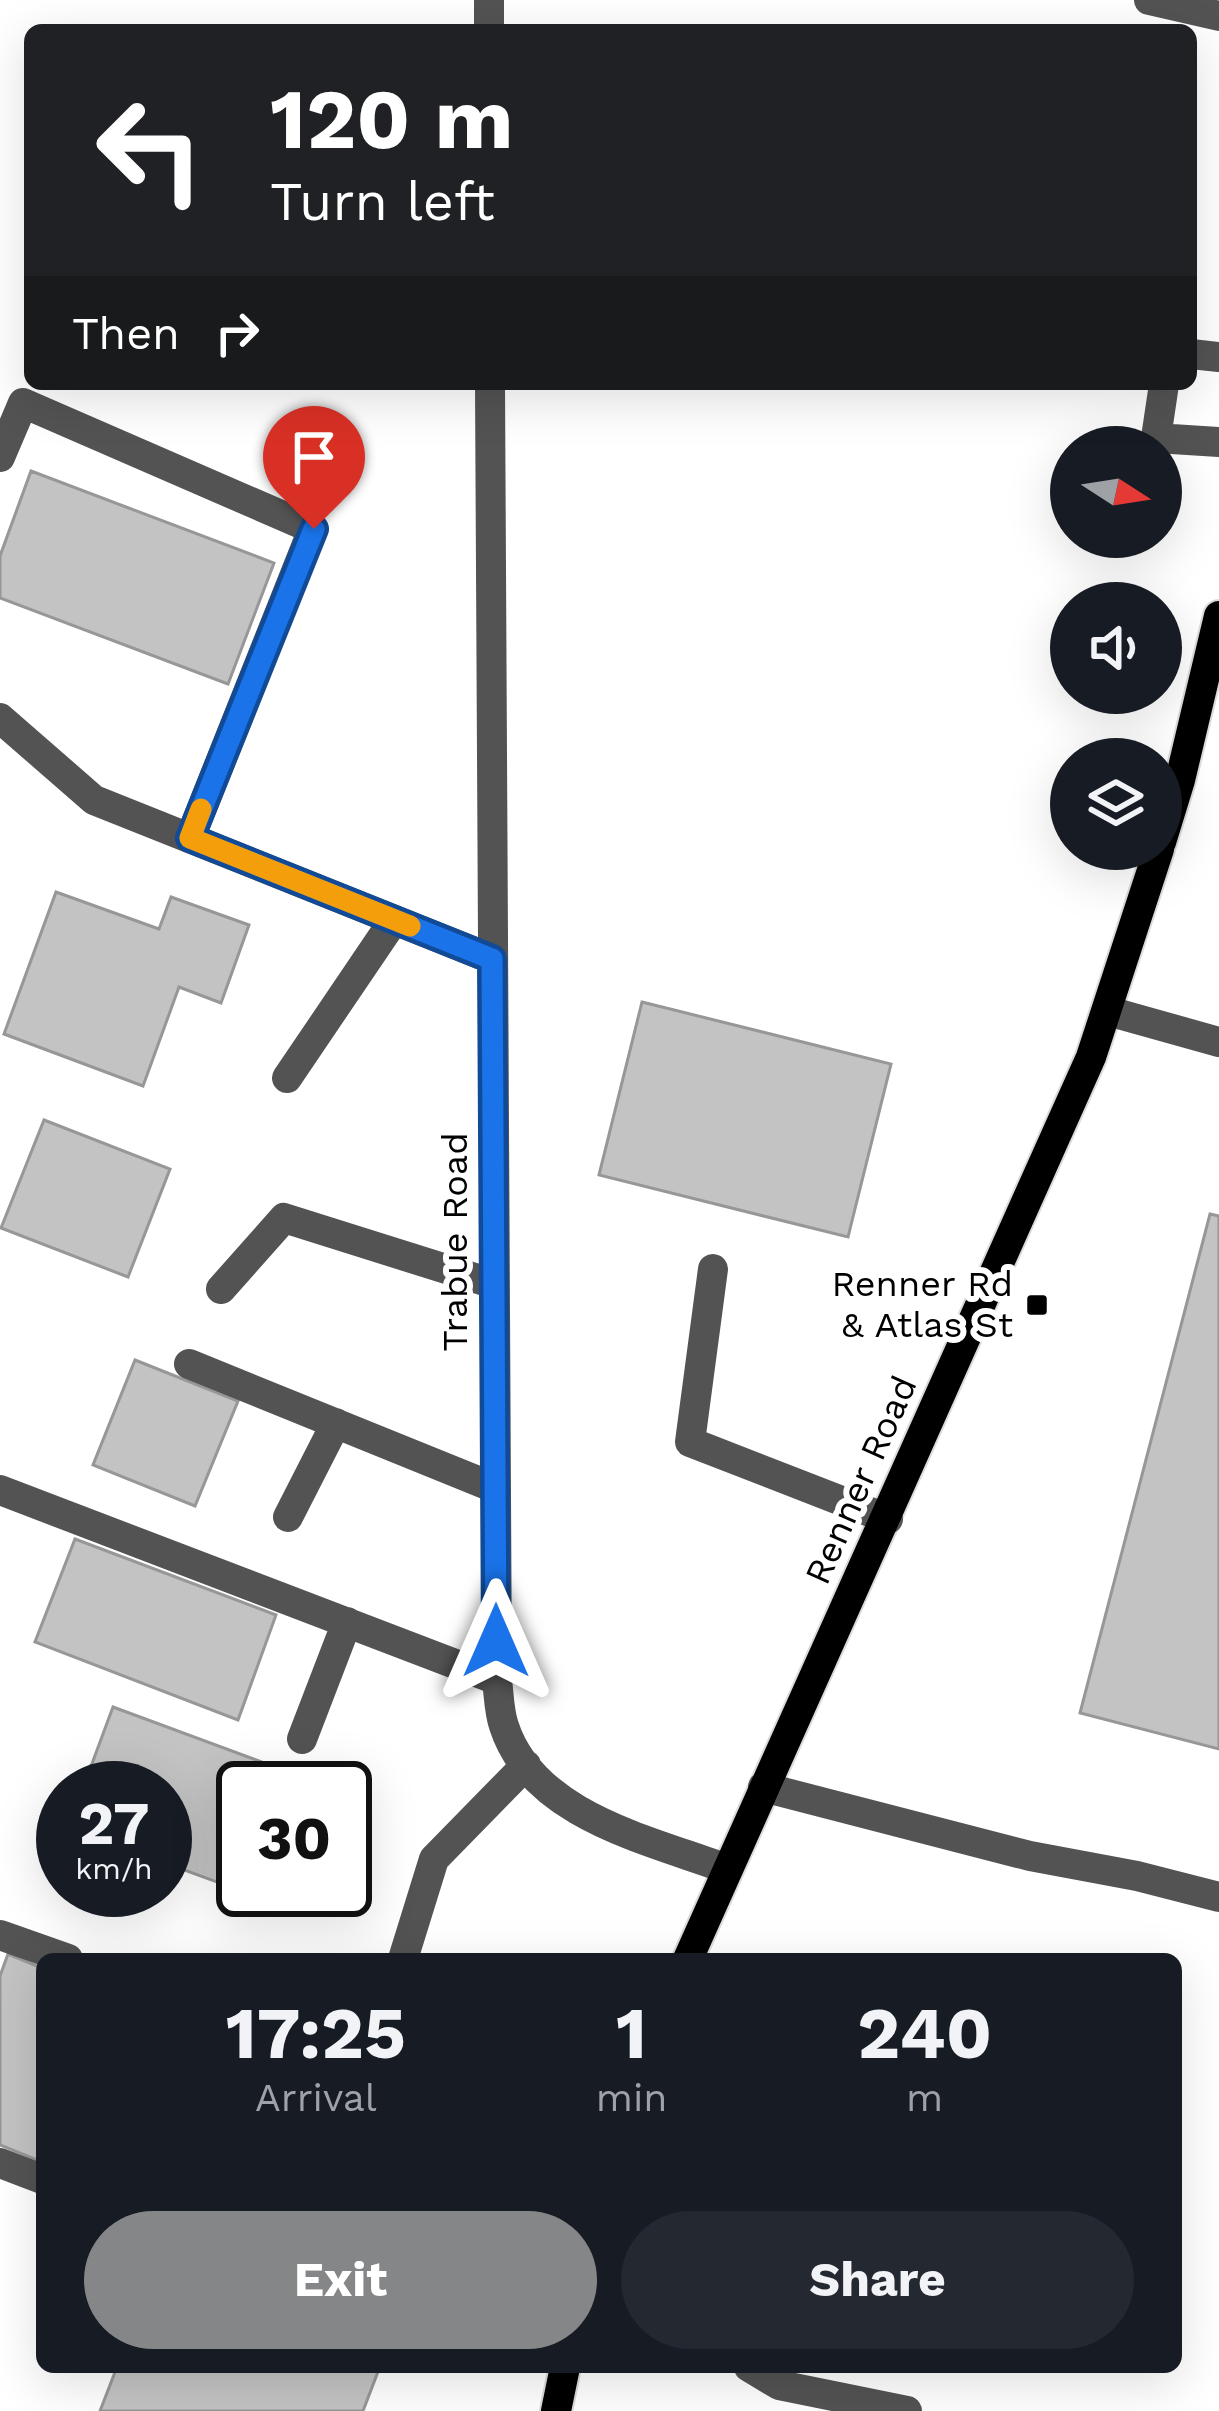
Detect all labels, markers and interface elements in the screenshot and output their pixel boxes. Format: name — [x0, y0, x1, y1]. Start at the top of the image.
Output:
text: 120 m — [270, 70, 513, 168]
icon: left — [72, 72, 228, 228]
text: Turn left — [270, 170, 495, 233]
icon: right — [204, 300, 270, 366]
text: Then — [72, 307, 180, 360]
pin — [263, 406, 365, 529]
icon: arrive — [281, 424, 347, 490]
north arrow — [1050, 426, 1182, 558]
map controls — [1050, 426, 1182, 870]
button: sound — [1050, 582, 1182, 714]
button: layers — [1050, 738, 1182, 870]
street label: Trabue Road — [434, 1132, 476, 1352]
place label: Renner Rd & Atlas St — [832, 1263, 1013, 1346]
marker: Renner Rd & Atlas St — [1024, 1292, 1050, 1318]
street label: Renner Road — [796, 1369, 926, 1591]
position arrow — [433, 1578, 559, 1704]
speed limit sign: 30 — [216, 1761, 372, 1917]
text: 27 — [78, 1788, 150, 1859]
text: km/h — [75, 1851, 153, 1886]
text: 17:25 — [226, 1991, 406, 2075]
text: 1 — [616, 1991, 647, 2075]
text: 240 — [857, 1991, 992, 2075]
text: Arrival — [255, 2075, 377, 2120]
text: min — [596, 2075, 667, 2120]
text: m — [906, 2075, 943, 2120]
button: Exit — [84, 2211, 597, 2349]
button: Share — [621, 2211, 1134, 2349]

